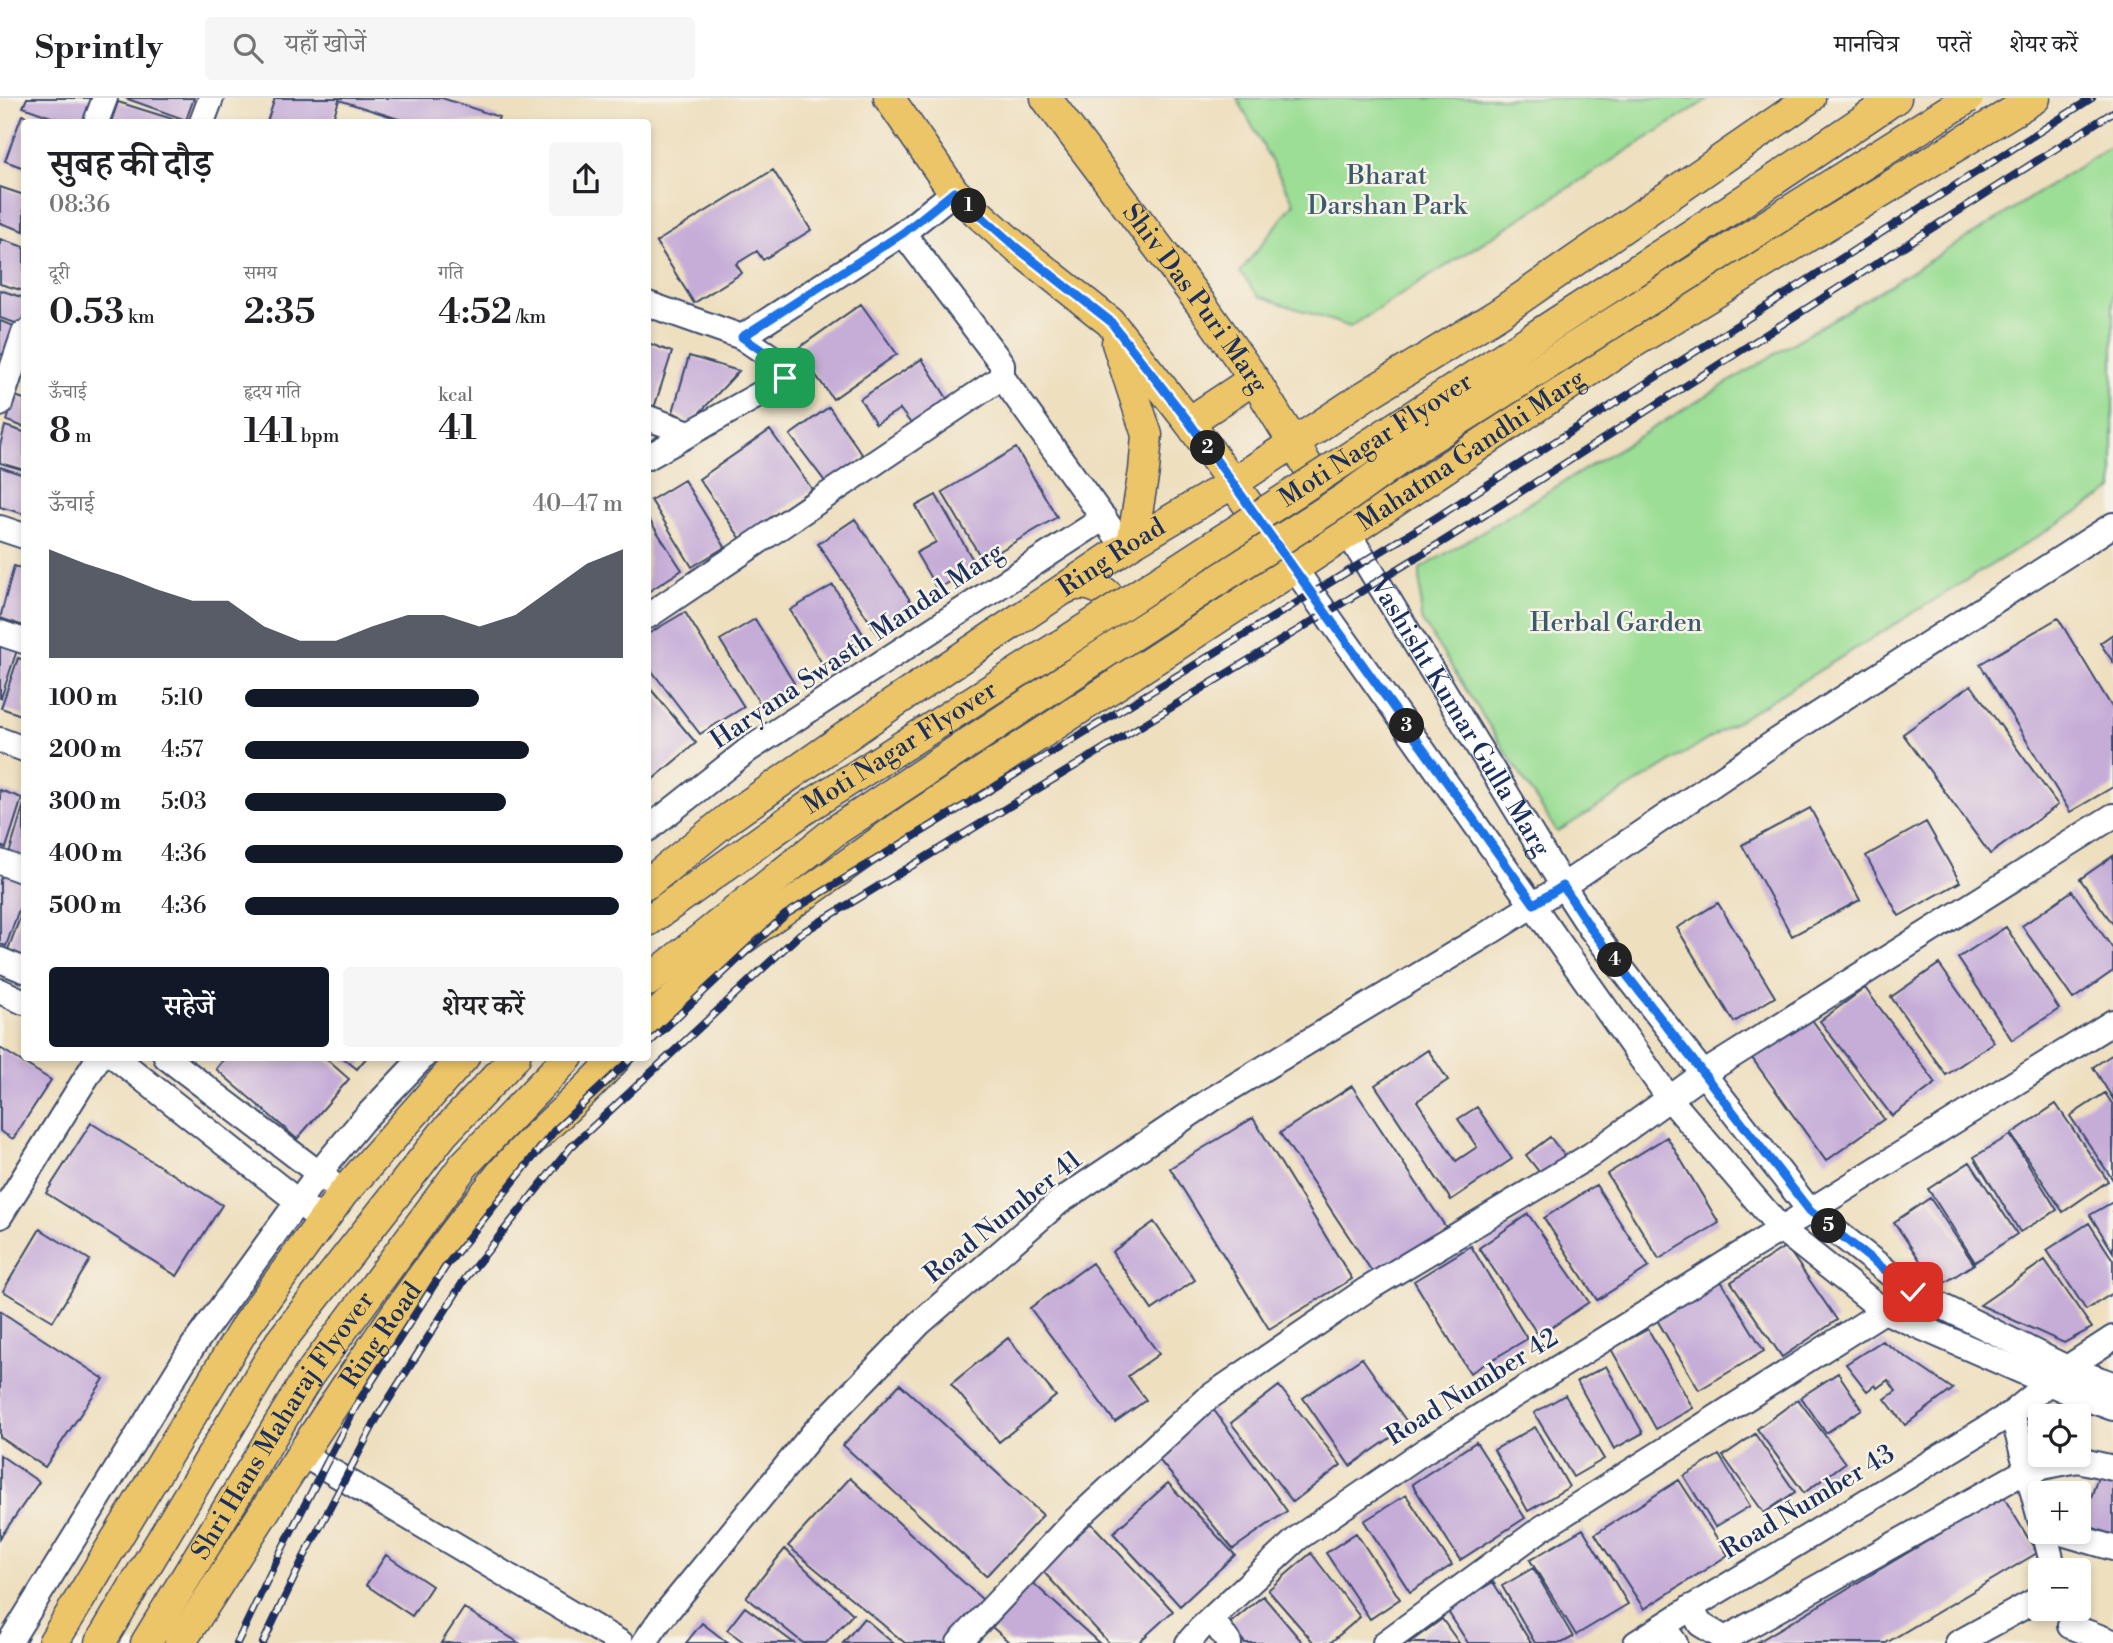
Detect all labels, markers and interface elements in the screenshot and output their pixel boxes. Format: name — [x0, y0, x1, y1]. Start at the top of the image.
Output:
search box — [205, 17, 695, 80]
text: Sprintly — [35, 28, 163, 69]
text: यहाँ खोजें — [285, 28, 366, 60]
icon: search — [229, 29, 267, 67]
text: मानचित्र — [1834, 30, 1899, 60]
text: परतें — [1937, 30, 1971, 60]
text: शेयर करें — [2009, 30, 2078, 60]
text: सुबह की दौड़ — [49, 141, 212, 188]
button: share — [549, 142, 623, 216]
park label: Bharat Darshan Park — [1307, 160, 1468, 222]
pin: 1 — [951, 188, 986, 224]
text: 08:36 — [49, 191, 110, 219]
text: 1 — [964, 193, 973, 217]
street label: Shiv Das Puri Marg — [1115, 198, 1275, 399]
text: दूरी — [49, 261, 70, 285]
text: समय — [244, 261, 277, 285]
text: गति — [438, 261, 463, 285]
text: 0.53 — [49, 291, 124, 334]
text: 2:35 — [244, 291, 315, 334]
text: 4:52 — [438, 291, 512, 334]
text: km — [124, 305, 155, 329]
text: /km — [512, 305, 546, 329]
pin — [755, 348, 815, 408]
icon: arrive — [766, 359, 804, 397]
street label: Mahatma Gandhi Marg — [1351, 362, 1592, 538]
street label: Moti Nagar Flyover — [1273, 365, 1478, 514]
text: ऊँचाई — [49, 380, 86, 404]
text: हृदय गति — [244, 380, 301, 404]
text: kcal — [438, 383, 473, 407]
text: 41 — [438, 407, 477, 450]
text: 8 — [49, 410, 71, 453]
text: 141 — [244, 410, 297, 453]
text: m — [71, 424, 92, 448]
text: bpm — [297, 424, 339, 448]
pin: 2 — [1190, 430, 1226, 466]
text: 2 — [1202, 435, 1213, 459]
text: ऊँचाई — [49, 490, 94, 518]
text: 40–47 m — [532, 490, 623, 518]
street label: Ring Road — [1052, 511, 1171, 604]
street label: Haryana Swasth Mandal Marg — [704, 535, 1010, 756]
street label: Vashisht Kumar Gulla Marg — [1362, 570, 1557, 863]
park label: Herbal Garden — [1530, 607, 1702, 639]
street label: Moti Nagar Flyover — [797, 674, 1003, 821]
text: 100 m — [49, 684, 117, 712]
text: 5:10 — [161, 684, 203, 712]
pin: 3 — [1390, 708, 1424, 744]
text: 3 — [1401, 713, 1412, 737]
text: 200 m — [49, 736, 121, 764]
text: 4:57 — [161, 736, 203, 764]
text: 300 m — [49, 788, 121, 816]
text: 5:03 — [161, 788, 207, 816]
text: 400 m — [49, 840, 122, 868]
text: 4:36 — [161, 840, 207, 868]
text: 500 m — [49, 892, 121, 920]
text: 4:36 — [161, 892, 207, 920]
pin: 4 — [1598, 942, 1632, 978]
text: 4 — [1608, 947, 1621, 971]
button: सहेजें — [49, 967, 329, 1047]
button: शेयर करें — [343, 967, 623, 1047]
street label: Road Number 41 — [918, 1144, 1088, 1290]
pin: 5 — [1812, 1208, 1846, 1244]
text: 5 — [1823, 1213, 1834, 1237]
pin — [1883, 1262, 1943, 1322]
icon: check — [1894, 1273, 1932, 1311]
street label: Ring Road — [334, 1276, 429, 1394]
street label: Shri Hans Maharaj Flyover — [184, 1285, 381, 1566]
street label: Road Number 42 — [1380, 1321, 1564, 1453]
map controls — [2028, 1404, 2091, 1621]
button: locate — [2028, 1404, 2091, 1467]
street label: Road Number 43 — [1715, 1438, 1901, 1566]
button: + — [2028, 1481, 2091, 1544]
button: − — [2028, 1558, 2091, 1621]

